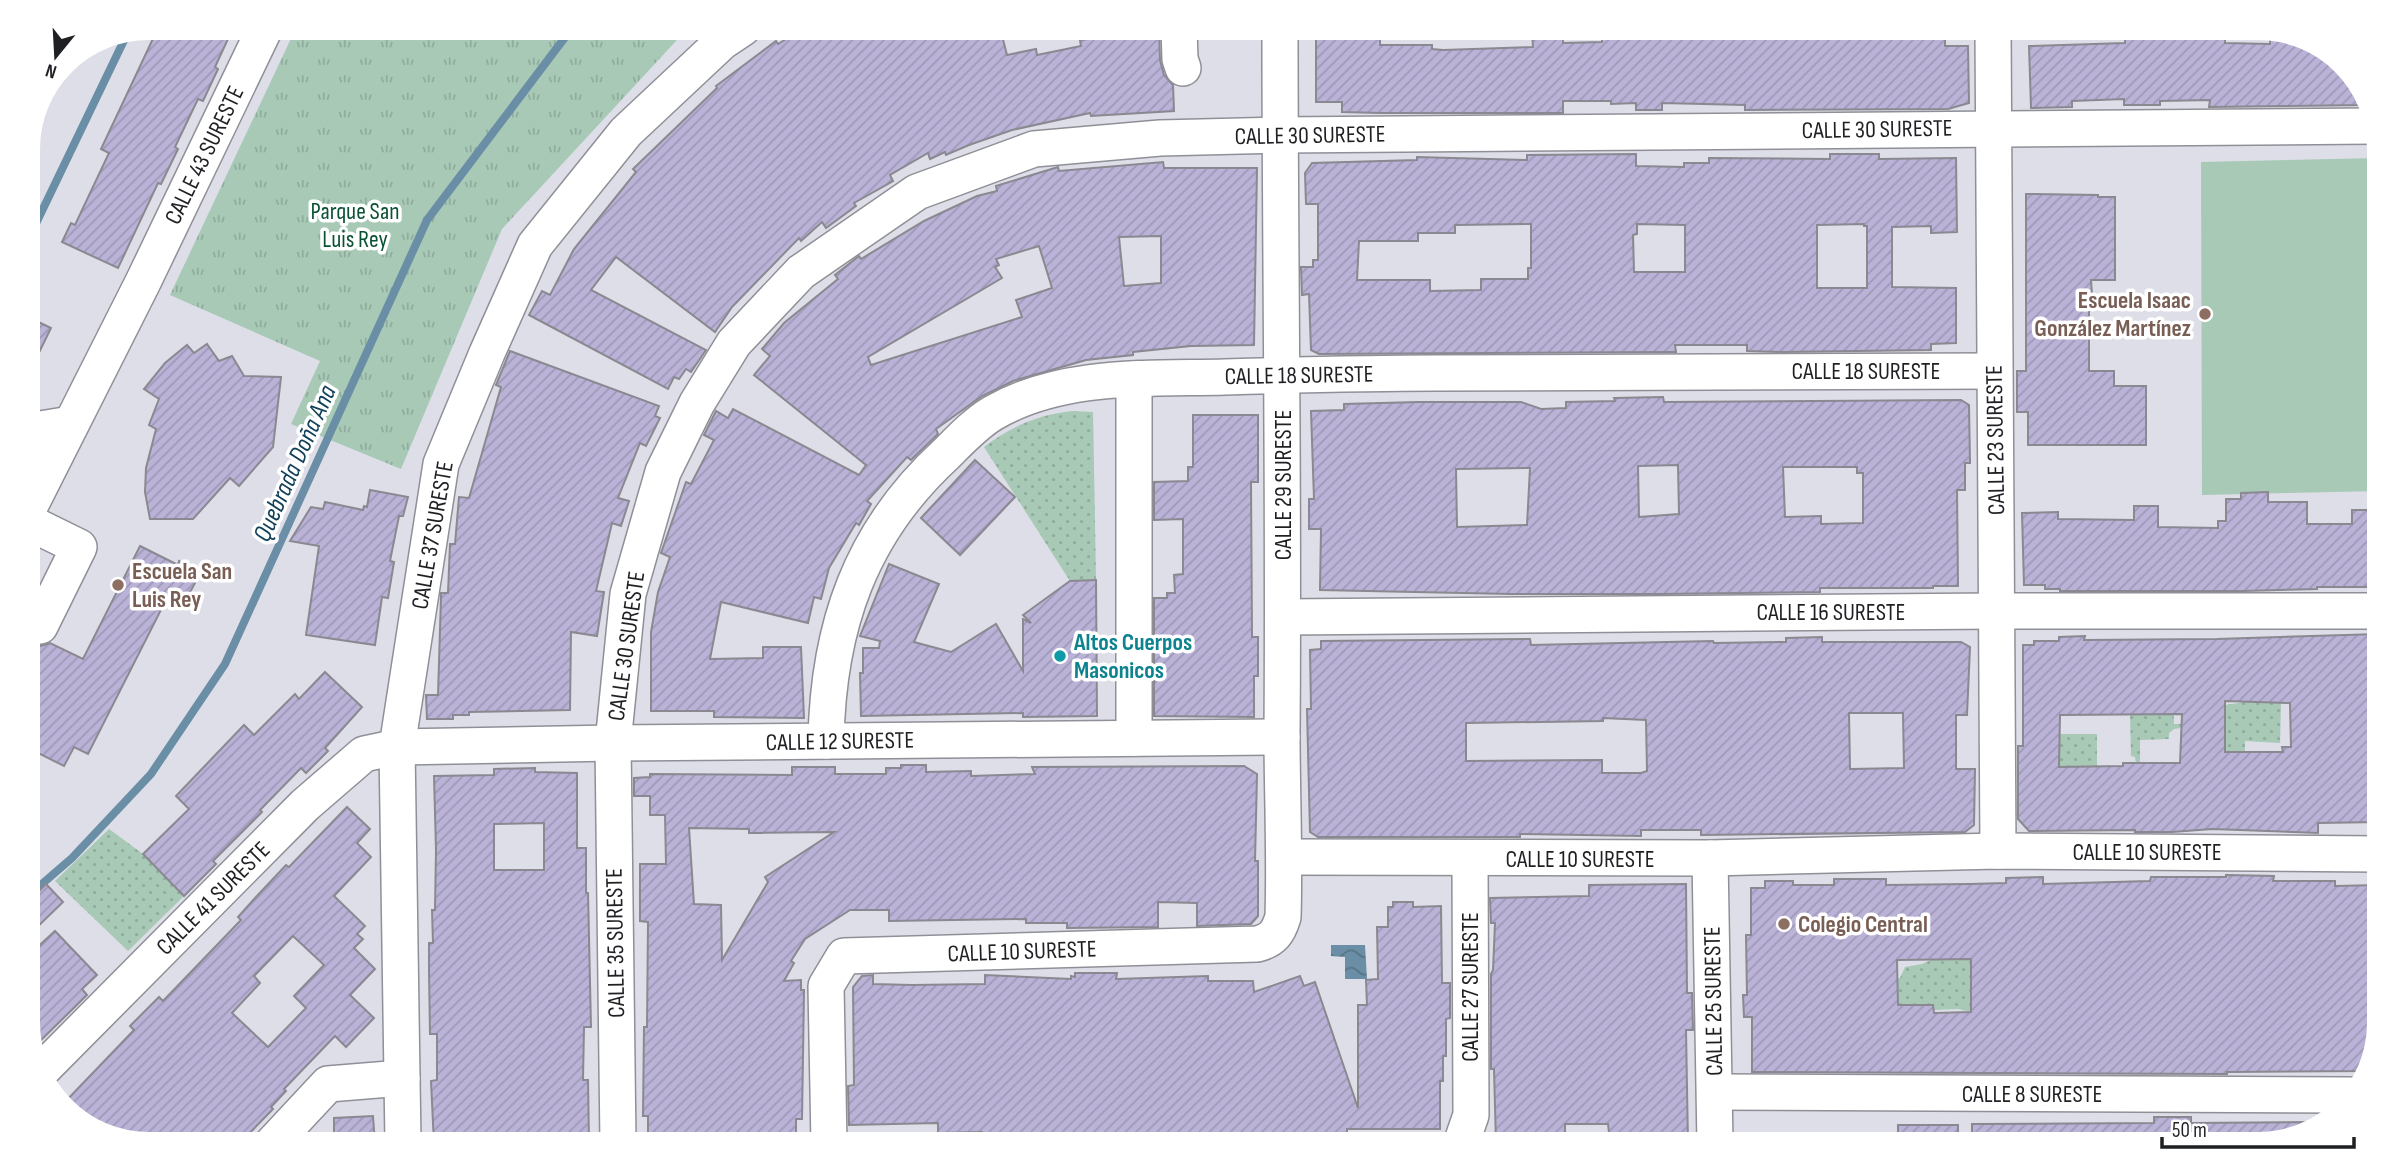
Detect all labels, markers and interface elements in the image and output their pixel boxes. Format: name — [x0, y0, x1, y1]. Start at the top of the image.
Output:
north arrow — [21, 21, 91, 91]
text: N — [43, 58, 60, 83]
street label: CALLE 43 SURESTE — [158, 81, 250, 229]
street label: CALLE 30 SURESTE — [1801, 114, 1953, 145]
street label: CALLE 30 SURESTE — [1234, 120, 1386, 151]
park label: Parque San Luis Rey — [311, 197, 399, 254]
place label: Escuela Isaac González Martínez — [2034, 286, 2191, 343]
marker: Escuela Isaac González Martínez — [2197, 306, 2213, 322]
street label: CALLE 18 SURESTE — [1792, 357, 1941, 386]
street label: CALLE 18 SURESTE — [1224, 360, 1374, 391]
street label: CALLE 23 SURESTE — [1980, 365, 2011, 515]
water label: Quebrada Doña Ana — [247, 380, 344, 547]
street label: CALLE 29 SURESTE — [1269, 410, 1298, 560]
street label: CALLE 37 SURESTE — [405, 459, 460, 611]
place label: Escuela San Luis Rey — [132, 557, 232, 614]
street label: CALLE 30 SURESTE — [602, 569, 651, 723]
marker: Escuela San Luis Rey — [110, 577, 126, 593]
street label: CALLE 16 SURESTE — [1757, 598, 1906, 627]
place label: Altos Cuerpos Masonicos — [1073, 628, 1192, 685]
marker: Altos Cuerpos Masonicos — [1052, 648, 1068, 664]
street label: CALLE 12 SURESTE — [765, 726, 915, 757]
street label: CALLE 41 SURESTE — [151, 836, 276, 961]
street label: CALLE 10 SURESTE — [2072, 838, 2222, 867]
street label: CALLE 10 SURESTE — [1505, 845, 1655, 874]
street label: CALLE 35 SURESTE — [600, 868, 631, 1018]
place label: Colegio Central — [1798, 910, 1928, 939]
street label: CALLE 27 SURESTE — [1456, 912, 1485, 1062]
marker: Colegio Central — [1776, 916, 1792, 932]
street label: CALLE 25 SURESTE — [1698, 926, 1729, 1076]
street label: CALLE 10 SURESTE — [947, 934, 1097, 969]
street label: CALLE 8 SURESTE — [1962, 1080, 2102, 1109]
scale bar — [2162, 1106, 2354, 1150]
text: 50 m — [2172, 1118, 2207, 1143]

